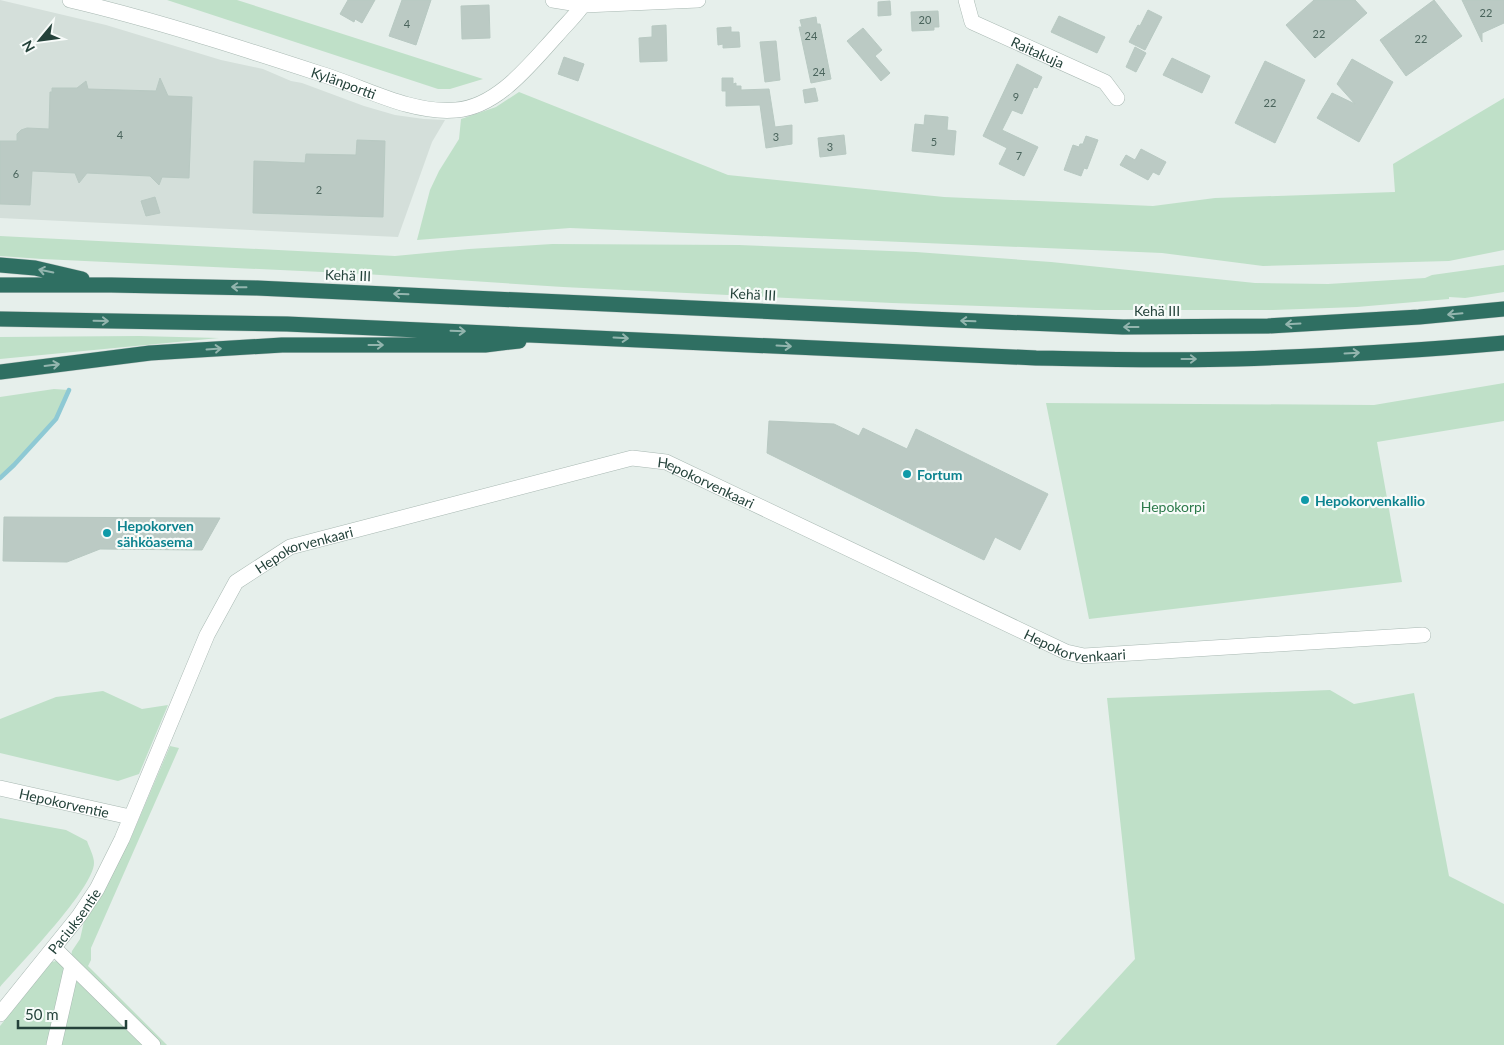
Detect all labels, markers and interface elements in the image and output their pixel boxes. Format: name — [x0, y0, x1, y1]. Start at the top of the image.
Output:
house number: 22 — [1480, 6, 1492, 19]
house number: 20 — [919, 13, 932, 26]
north arrow — [15, 15, 65, 65]
house number: 4 — [404, 17, 411, 30]
house number: 22 — [1313, 27, 1325, 40]
house number: 24 — [805, 29, 818, 42]
street label: Raitakuja — [1009, 32, 1067, 71]
house number: 22 — [1415, 32, 1427, 45]
text: N — [18, 38, 38, 55]
street label: Kylänportti — [309, 63, 379, 102]
house number: 24 — [813, 65, 826, 78]
house number: 9 — [1013, 90, 1019, 103]
house number: 22 — [1264, 96, 1276, 109]
house number: 4 — [117, 128, 124, 141]
house number: 3 — [773, 130, 779, 143]
house number: 5 — [931, 135, 937, 148]
house number: 3 — [827, 140, 833, 153]
house number: 7 — [1016, 149, 1022, 162]
house number: 6 — [13, 167, 19, 180]
house number: 2 — [316, 183, 322, 196]
one-way arrow — [38, 266, 54, 275]
street label: Kehä III — [325, 266, 371, 284]
one-way arrow — [231, 282, 248, 292]
street label: Kehä III — [729, 284, 777, 304]
one-way arrow — [394, 289, 410, 298]
street label: Kehä III — [1134, 302, 1180, 319]
one-way arrow — [1448, 309, 1464, 319]
one-way arrow — [92, 316, 109, 326]
one-way arrow — [961, 316, 977, 325]
one-way arrow — [1286, 320, 1302, 329]
one-way arrow — [1123, 322, 1140, 332]
one-way arrow — [450, 326, 466, 335]
one-way arrow — [613, 333, 629, 343]
one-way arrow — [368, 340, 384, 350]
one-way arrow — [776, 341, 792, 350]
one-way arrow — [206, 344, 222, 353]
one-way arrow — [1344, 349, 1360, 358]
one-way arrow — [1181, 354, 1197, 364]
one-way arrow — [44, 360, 60, 370]
street label: Hepokorvenkaari — [657, 453, 757, 511]
place label: Fortum — [917, 466, 962, 483]
marker: Fortum — [901, 468, 913, 480]
place label: Hepokorvenkallio — [1315, 492, 1425, 509]
marker: Hepokorvenkallio — [1299, 494, 1311, 506]
park label: Hepokorpi — [1141, 498, 1205, 515]
place label: Hepokorven sähköasema — [117, 517, 194, 550]
street label: Hepokorvenkaari — [251, 522, 355, 576]
marker: Hepokorven sähköasema — [101, 527, 113, 539]
street label: Hepokorvenkaari — [1022, 625, 1126, 665]
street label: Hepokorventie — [18, 784, 111, 821]
street label: Paciuksentie — [44, 885, 104, 957]
scale bar — [18, 998, 125, 1030]
text: 50 m — [25, 1005, 59, 1023]

